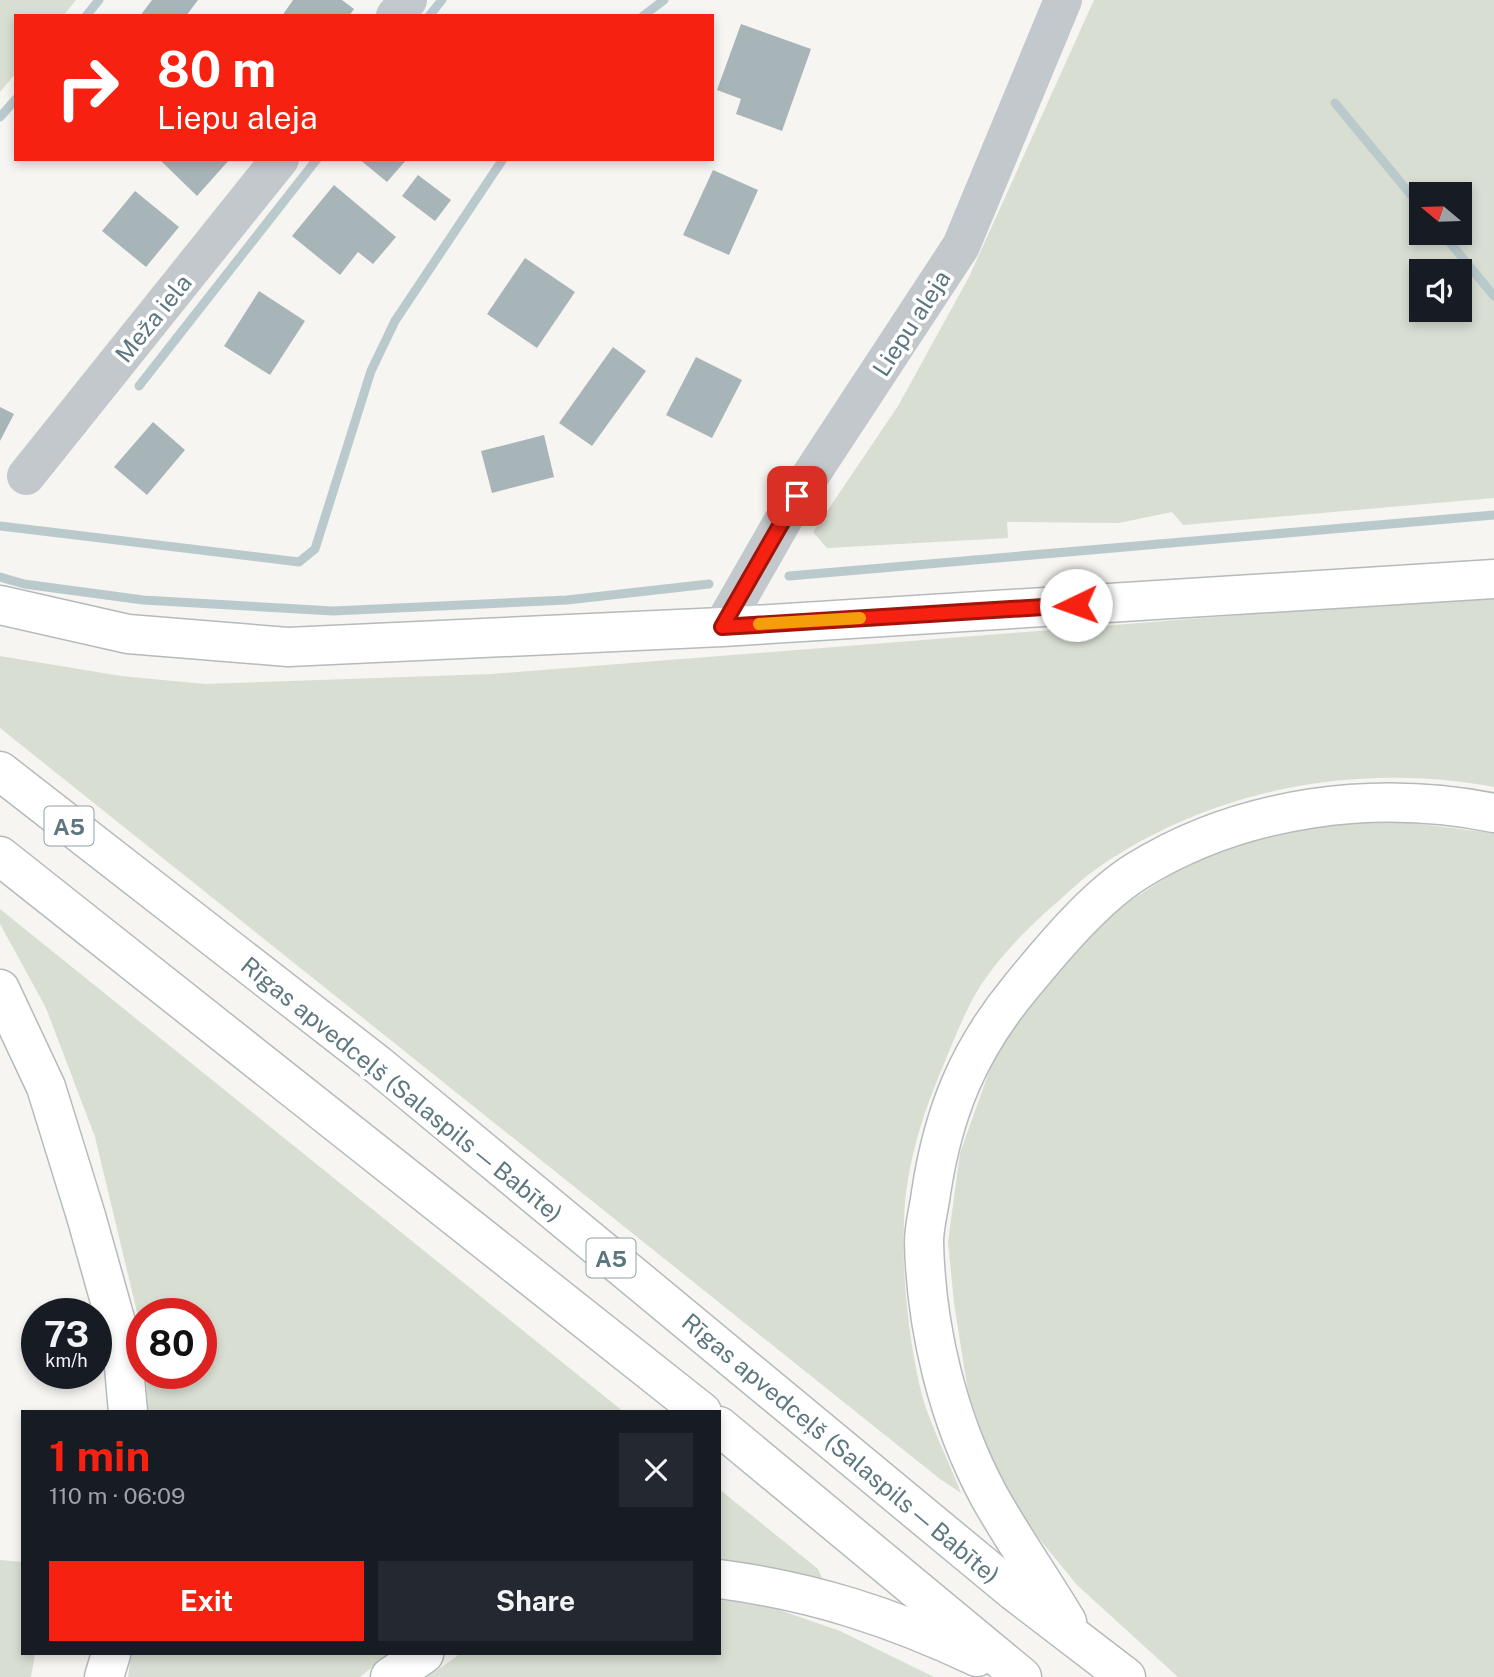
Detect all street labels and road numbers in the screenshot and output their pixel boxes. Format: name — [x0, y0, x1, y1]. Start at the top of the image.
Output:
street label: Liepu aleja — [866, 265, 956, 381]
street label: Meža iela — [109, 268, 197, 368]
road number: A5 — [44, 806, 94, 846]
street label: Rīgas apvedceļš (Salaspils — Babīte) — [236, 951, 568, 1227]
road number: A5 — [586, 1238, 636, 1278]
street label: Rīgas apvedceļš (Salaspils — Babīte) — [677, 1307, 1005, 1589]

